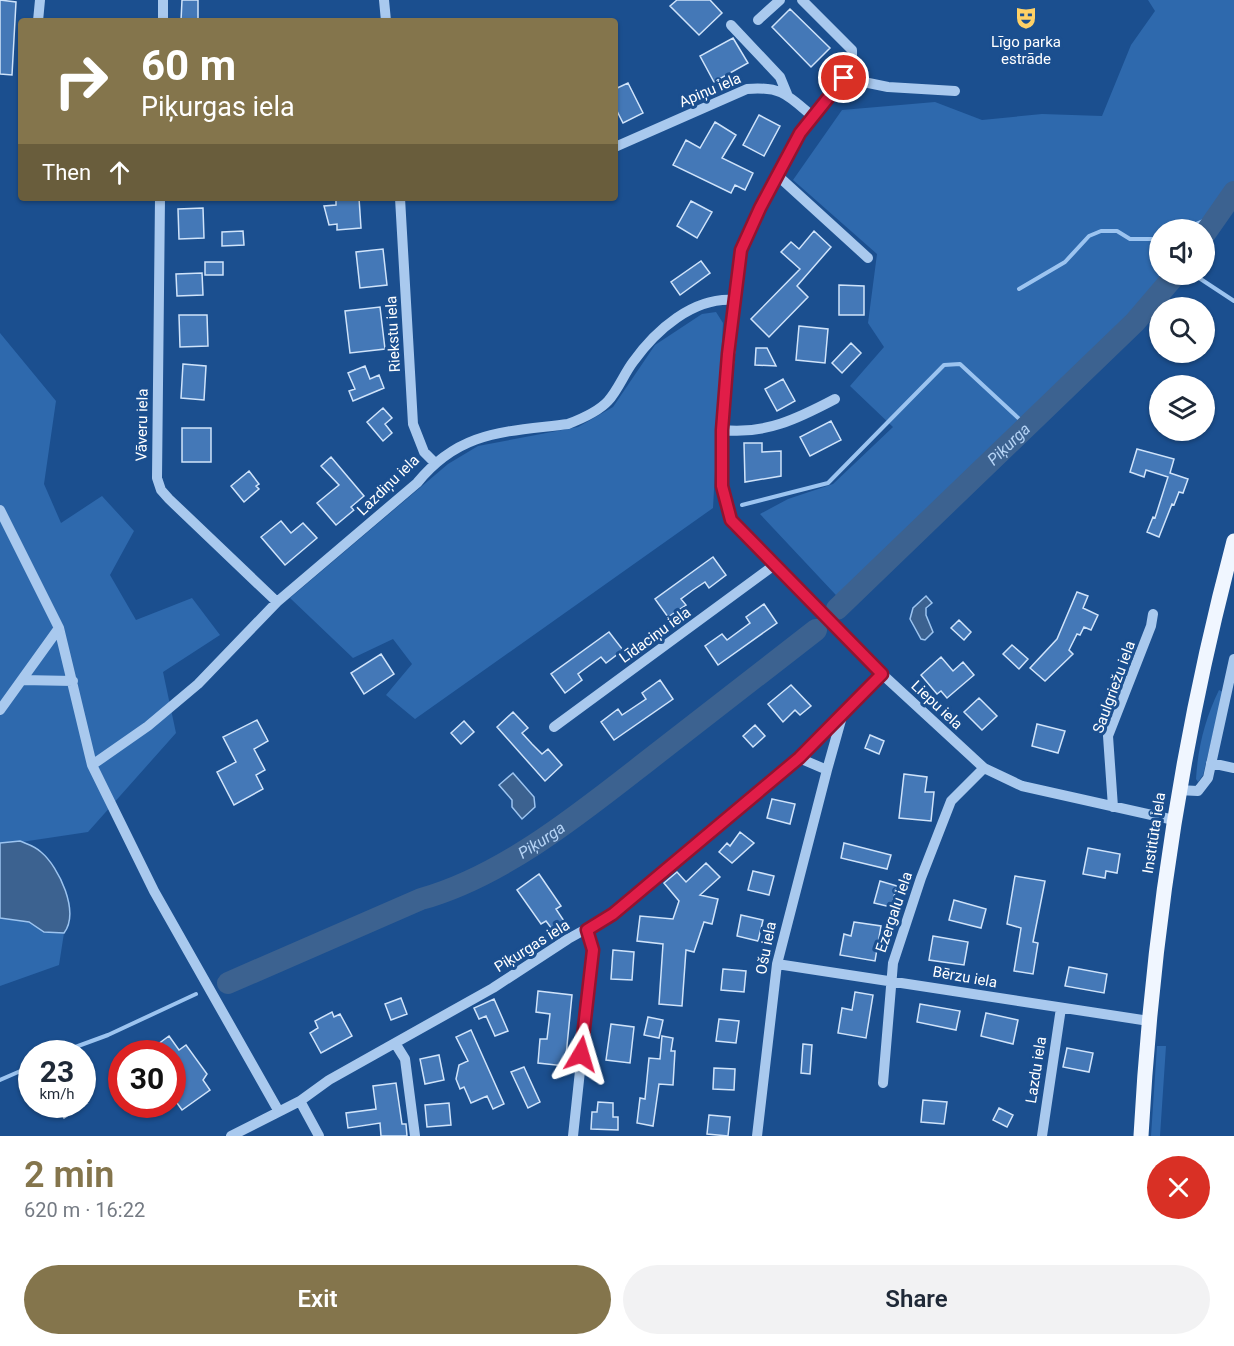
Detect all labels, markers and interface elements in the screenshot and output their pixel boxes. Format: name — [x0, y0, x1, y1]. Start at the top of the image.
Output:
theatre icon: Līgo parka estrāde — [1013, 5, 1039, 31]
place label: Līgo parka estrāde — [991, 33, 1061, 68]
text: 60 m — [141, 41, 236, 90]
icon: right — [42, 42, 120, 120]
pin — [818, 52, 869, 103]
icon: arrive — [827, 61, 860, 94]
street label: Apiņu iela — [676, 69, 744, 111]
text: Piķurgas iela — [141, 91, 295, 123]
icon: ahead — [103, 156, 136, 189]
text: Then — [42, 160, 91, 185]
map controls — [1149, 219, 1215, 441]
button: sound — [1149, 219, 1215, 285]
street label: Riekstu iela — [382, 295, 404, 373]
button: search — [1149, 297, 1215, 363]
button: layers — [1149, 375, 1215, 441]
street label: Vāveru iela — [132, 388, 152, 462]
water label: Piķurga — [983, 419, 1034, 469]
street label: Lazdiņu iela — [353, 451, 423, 519]
street label: Līdaciņu iela — [616, 603, 694, 667]
street label: Saulgriežu iela — [1089, 638, 1139, 736]
street label: Liepu iela — [908, 677, 966, 733]
street label: Institūta iela — [1139, 791, 1169, 875]
water label: Piķurga — [514, 818, 568, 862]
street label: Ezergalu iela — [872, 869, 916, 955]
street label: Piķurgas iela — [491, 916, 573, 976]
street label: Ošu iela — [752, 920, 780, 976]
street label: Bērzu iela — [931, 962, 999, 992]
position arrow — [549, 1022, 613, 1086]
street label: Lazdu iela — [1022, 1035, 1050, 1105]
speed limit sign: 30 — [108, 1040, 186, 1118]
text: 23 — [40, 1054, 74, 1089]
text: km/h — [39, 1085, 75, 1103]
text: 2 min — [24, 1154, 114, 1196]
button: close — [1147, 1156, 1210, 1219]
text: 620 m · 16:22 — [24, 1198, 145, 1222]
button: Exit — [24, 1265, 611, 1334]
button: Share — [623, 1265, 1210, 1334]

